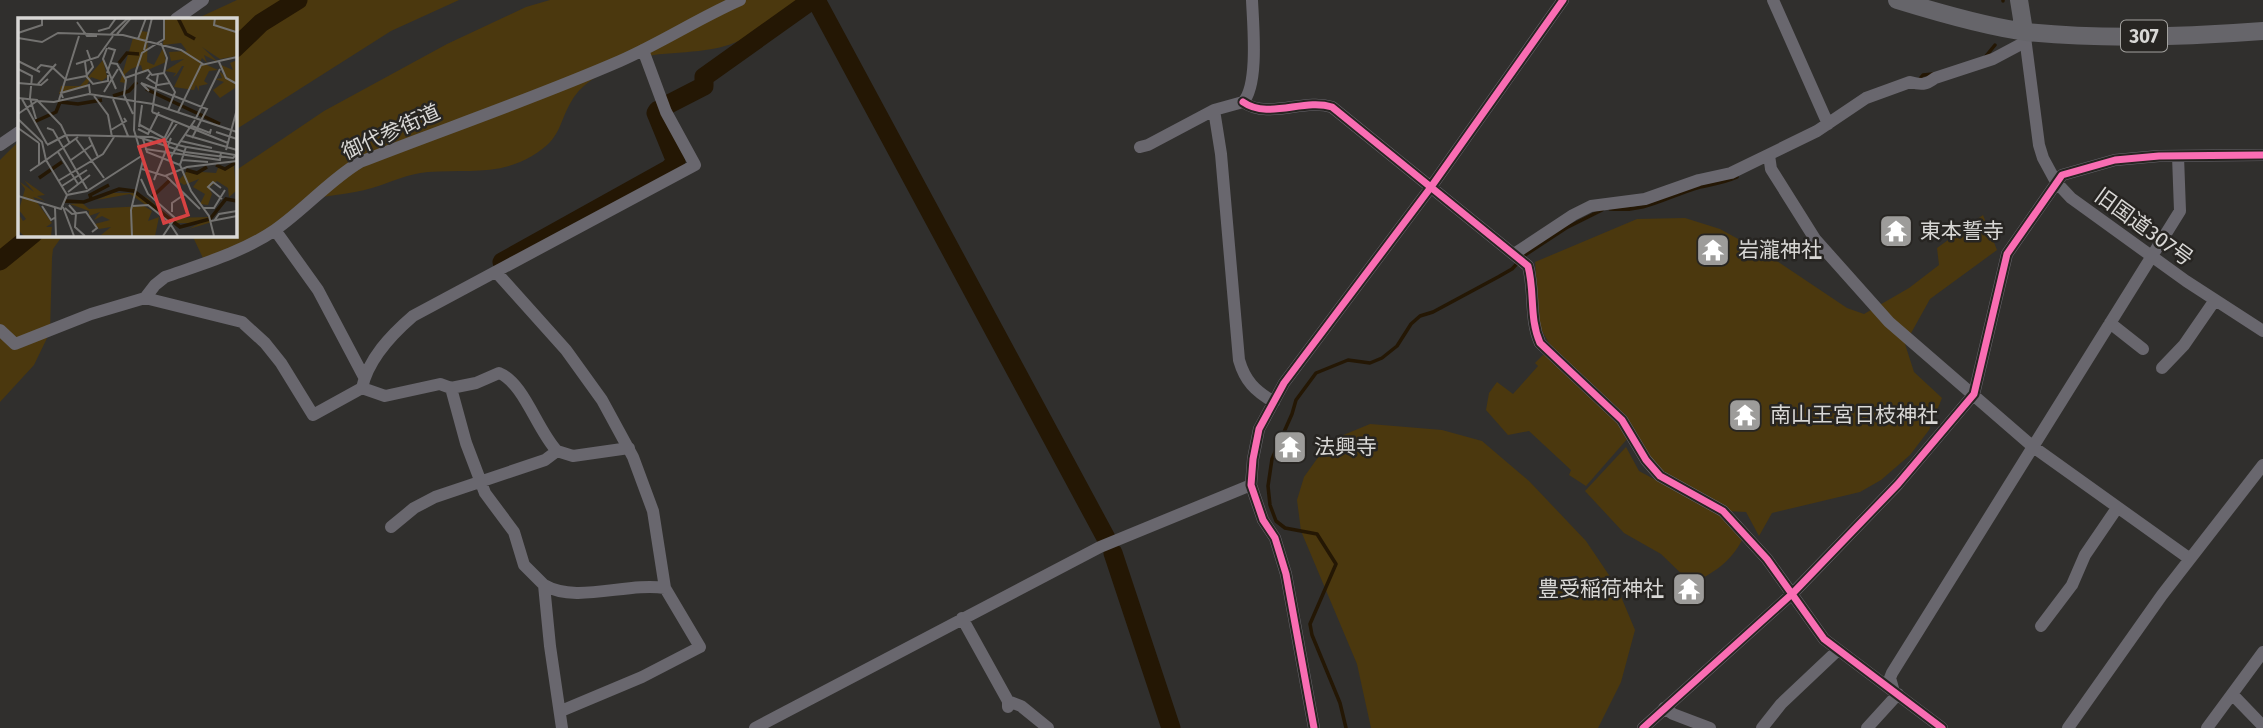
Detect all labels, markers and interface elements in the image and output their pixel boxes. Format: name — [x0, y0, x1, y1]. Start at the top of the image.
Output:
inset map — [18, 18, 236, 236]
road number: 307 — [2121, 20, 2167, 52]
street label: 御代参街道 — [338, 99, 444, 165]
street label: 旧国道307号 — [2090, 183, 2198, 271]
temple icon: 東本誓寺 — [1877, 212, 1915, 250]
place label: 東本誓寺 — [1920, 218, 2004, 244]
temple icon: 岩瀧神社 — [1694, 231, 1732, 269]
place label: 岩瀧神社 — [1738, 237, 1822, 263]
temple icon: 南山王宮日枝神社 — [1726, 396, 1764, 434]
place label: 南山王宮日枝神社 — [1770, 402, 1938, 428]
temple icon: 法興寺 — [1271, 428, 1309, 466]
place label: 法興寺 — [1314, 434, 1377, 460]
temple icon: 豊受稲荷神社 — [1670, 570, 1708, 608]
place label: 豊受稲荷神社 — [1538, 576, 1664, 602]

